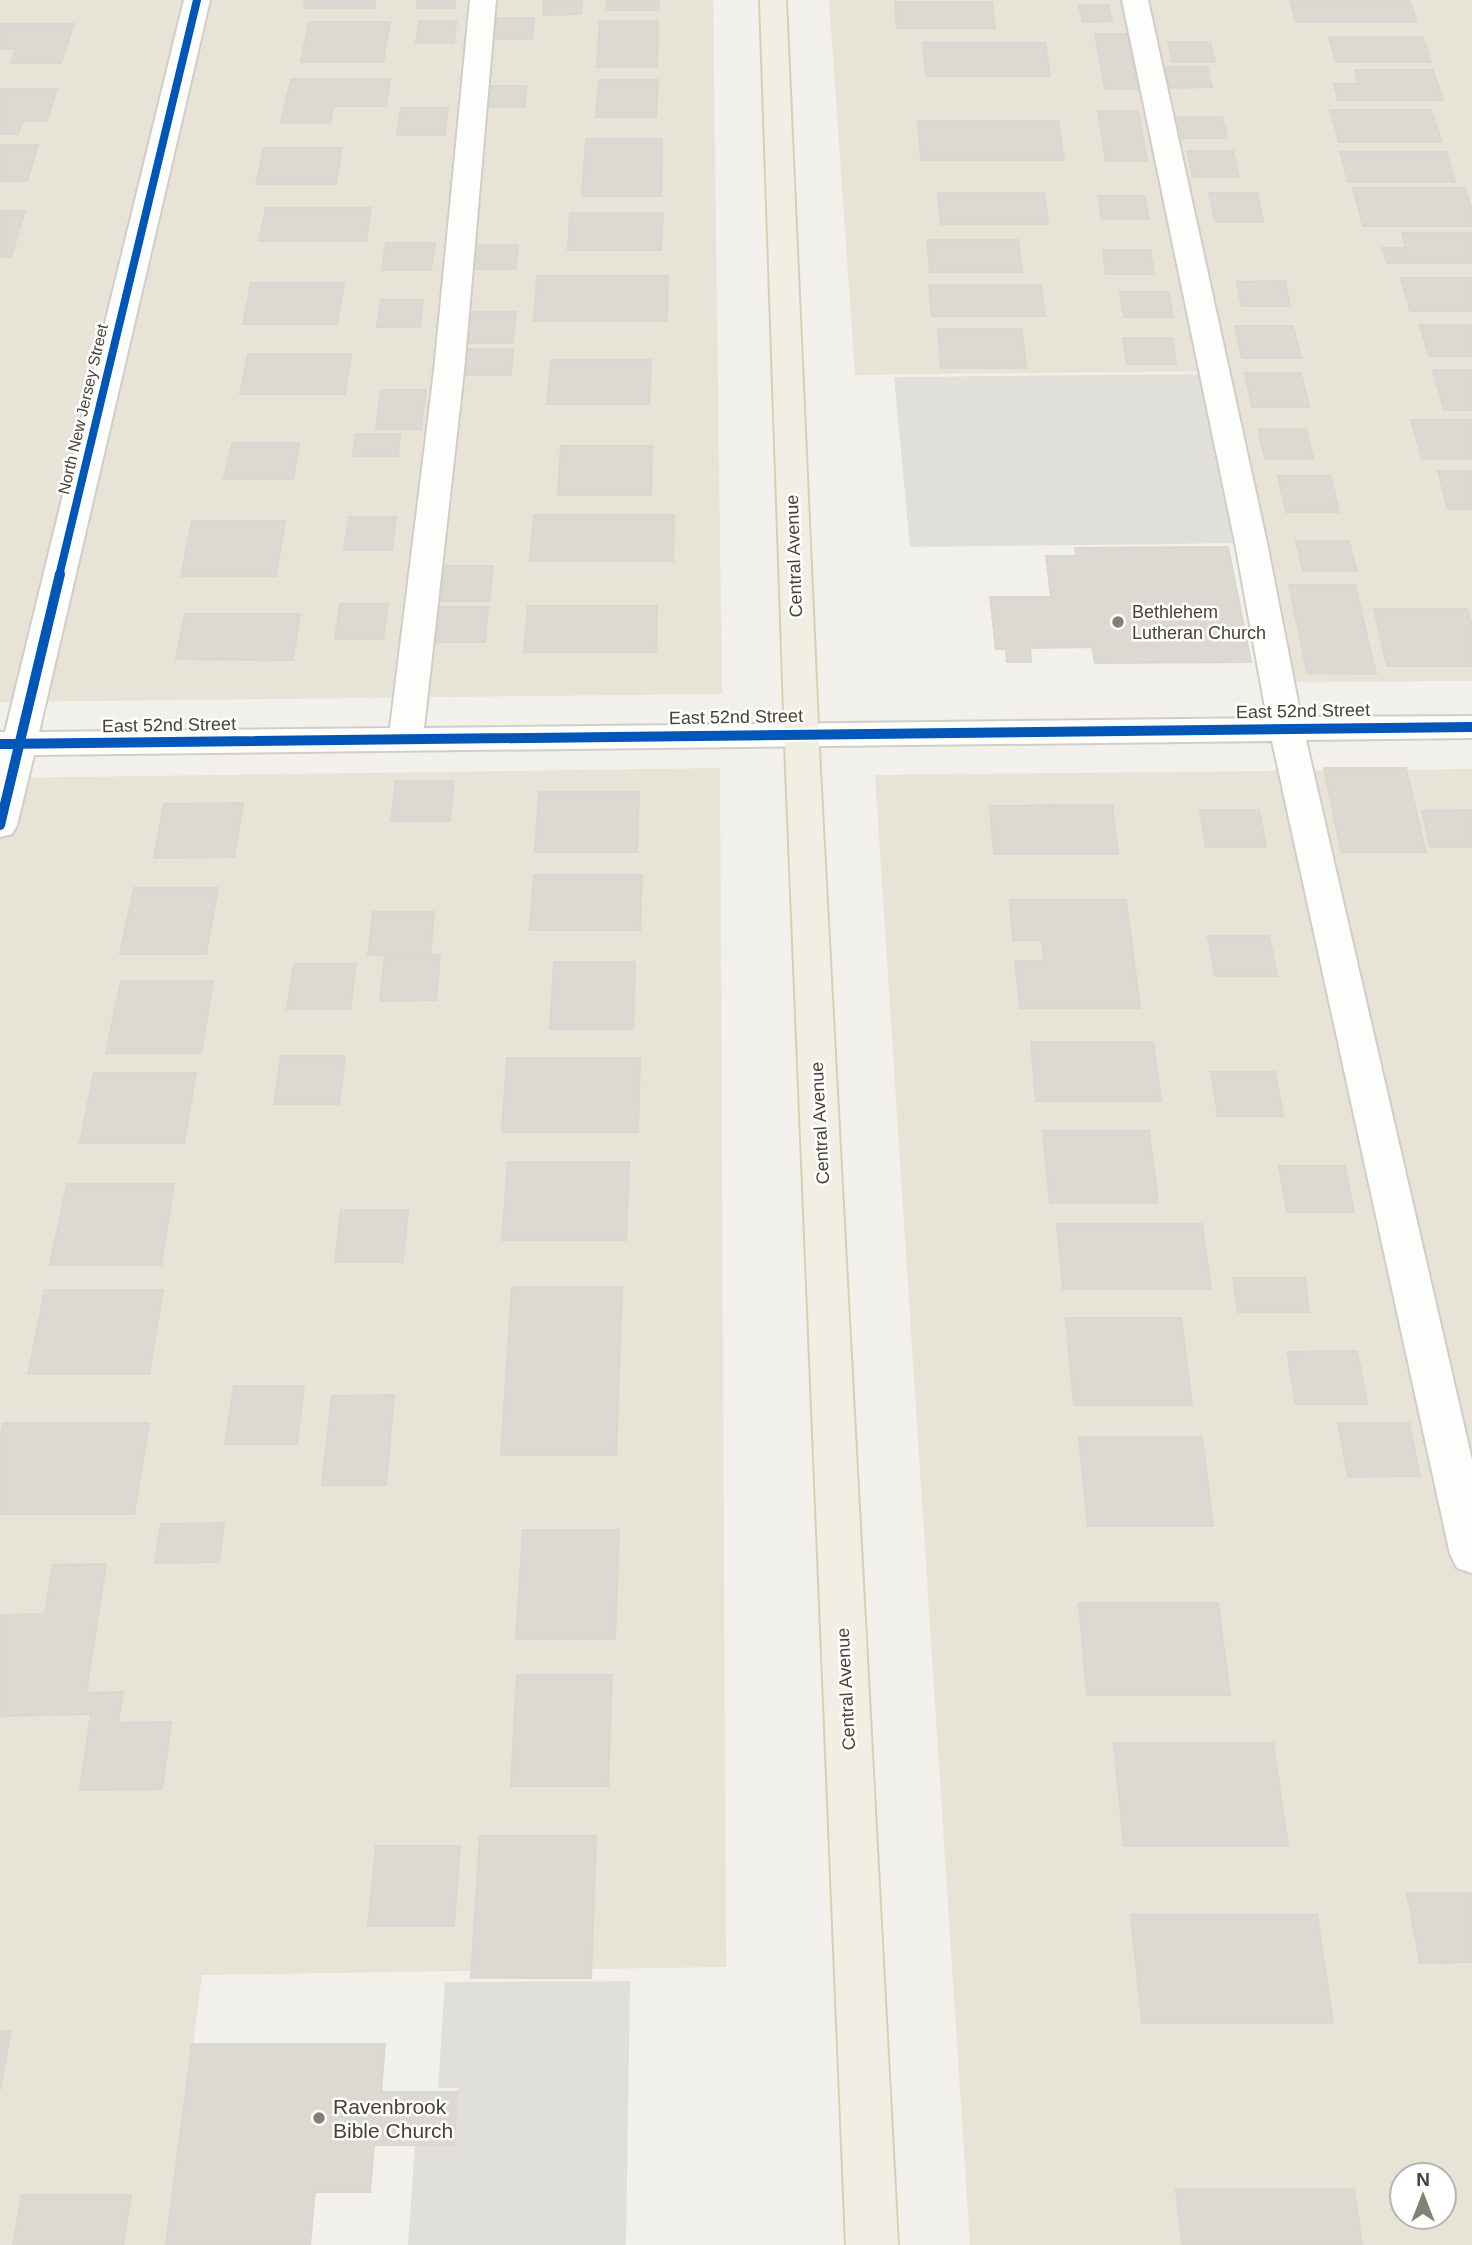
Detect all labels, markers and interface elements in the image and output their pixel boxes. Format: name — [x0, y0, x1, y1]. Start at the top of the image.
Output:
street label: North New Jersey Street — [55, 322, 111, 496]
street label: Central Avenue — [782, 494, 806, 618]
place label: Bethlehem Lutheran Church — [1132, 602, 1266, 643]
marker: Bethlehem Lutheran Church — [1110, 614, 1126, 630]
street label: East 52nd Street — [1236, 700, 1370, 722]
street label: East 52nd Street — [669, 706, 803, 728]
street label: East 52nd Street — [102, 714, 236, 736]
street label: Central Avenue — [807, 1061, 833, 1185]
street label: Central Avenue — [833, 1627, 859, 1751]
place label: Ravenbrook Bible Church — [333, 2095, 453, 2142]
marker: Ravenbrook Bible Church — [311, 2110, 327, 2126]
north arrow — [1388, 2161, 1458, 2231]
text: N — [1416, 2169, 1430, 2190]

